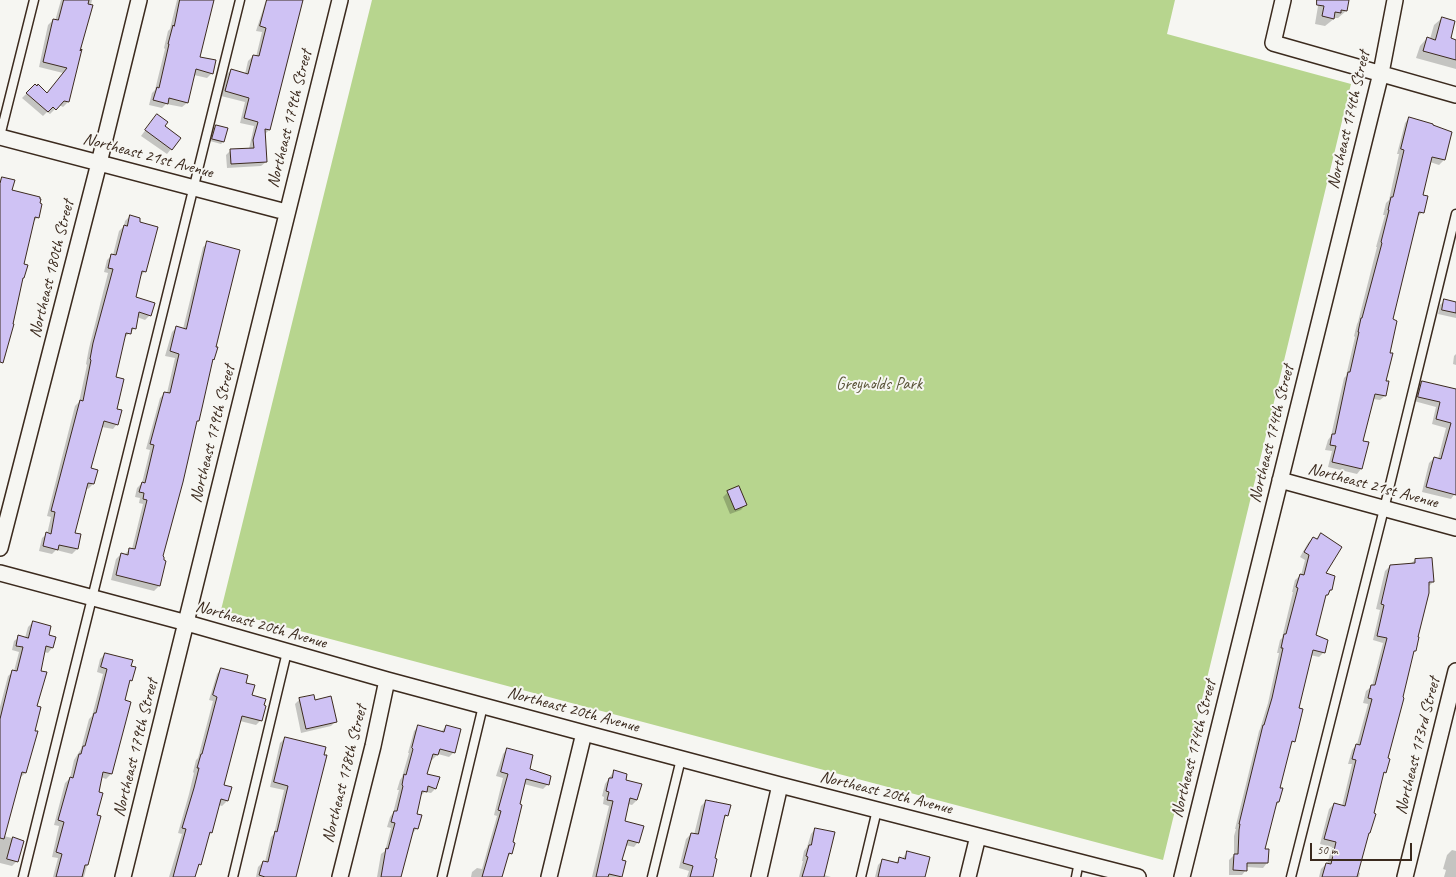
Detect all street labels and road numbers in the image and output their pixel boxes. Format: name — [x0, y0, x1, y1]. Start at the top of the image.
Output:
street label: Northeast 179th Street — [263, 48, 317, 190]
street label: Northeast 174th Street — [1323, 49, 1375, 191]
street label: Northeast 21st Avenue — [81, 129, 215, 183]
street label: Northeast 180th Street — [25, 198, 79, 340]
street label: Northeast 179th Street — [186, 363, 240, 505]
street label: Northeast 174th Street — [1245, 363, 1299, 505]
street label: Northeast 21st Avenue — [1306, 459, 1440, 513]
street label: Northeast 20th Avenue — [193, 597, 329, 653]
street label: Northeast 173rd Street — [1391, 675, 1445, 817]
street label: Northeast 179th Street — [109, 677, 163, 819]
street label: Northeast 174th Street — [1167, 678, 1221, 820]
street label: Northeast 20th Avenue — [505, 683, 641, 737]
street label: Northeast 178th Street — [318, 703, 372, 845]
street label: Northeast 20th Avenue — [818, 767, 954, 819]

